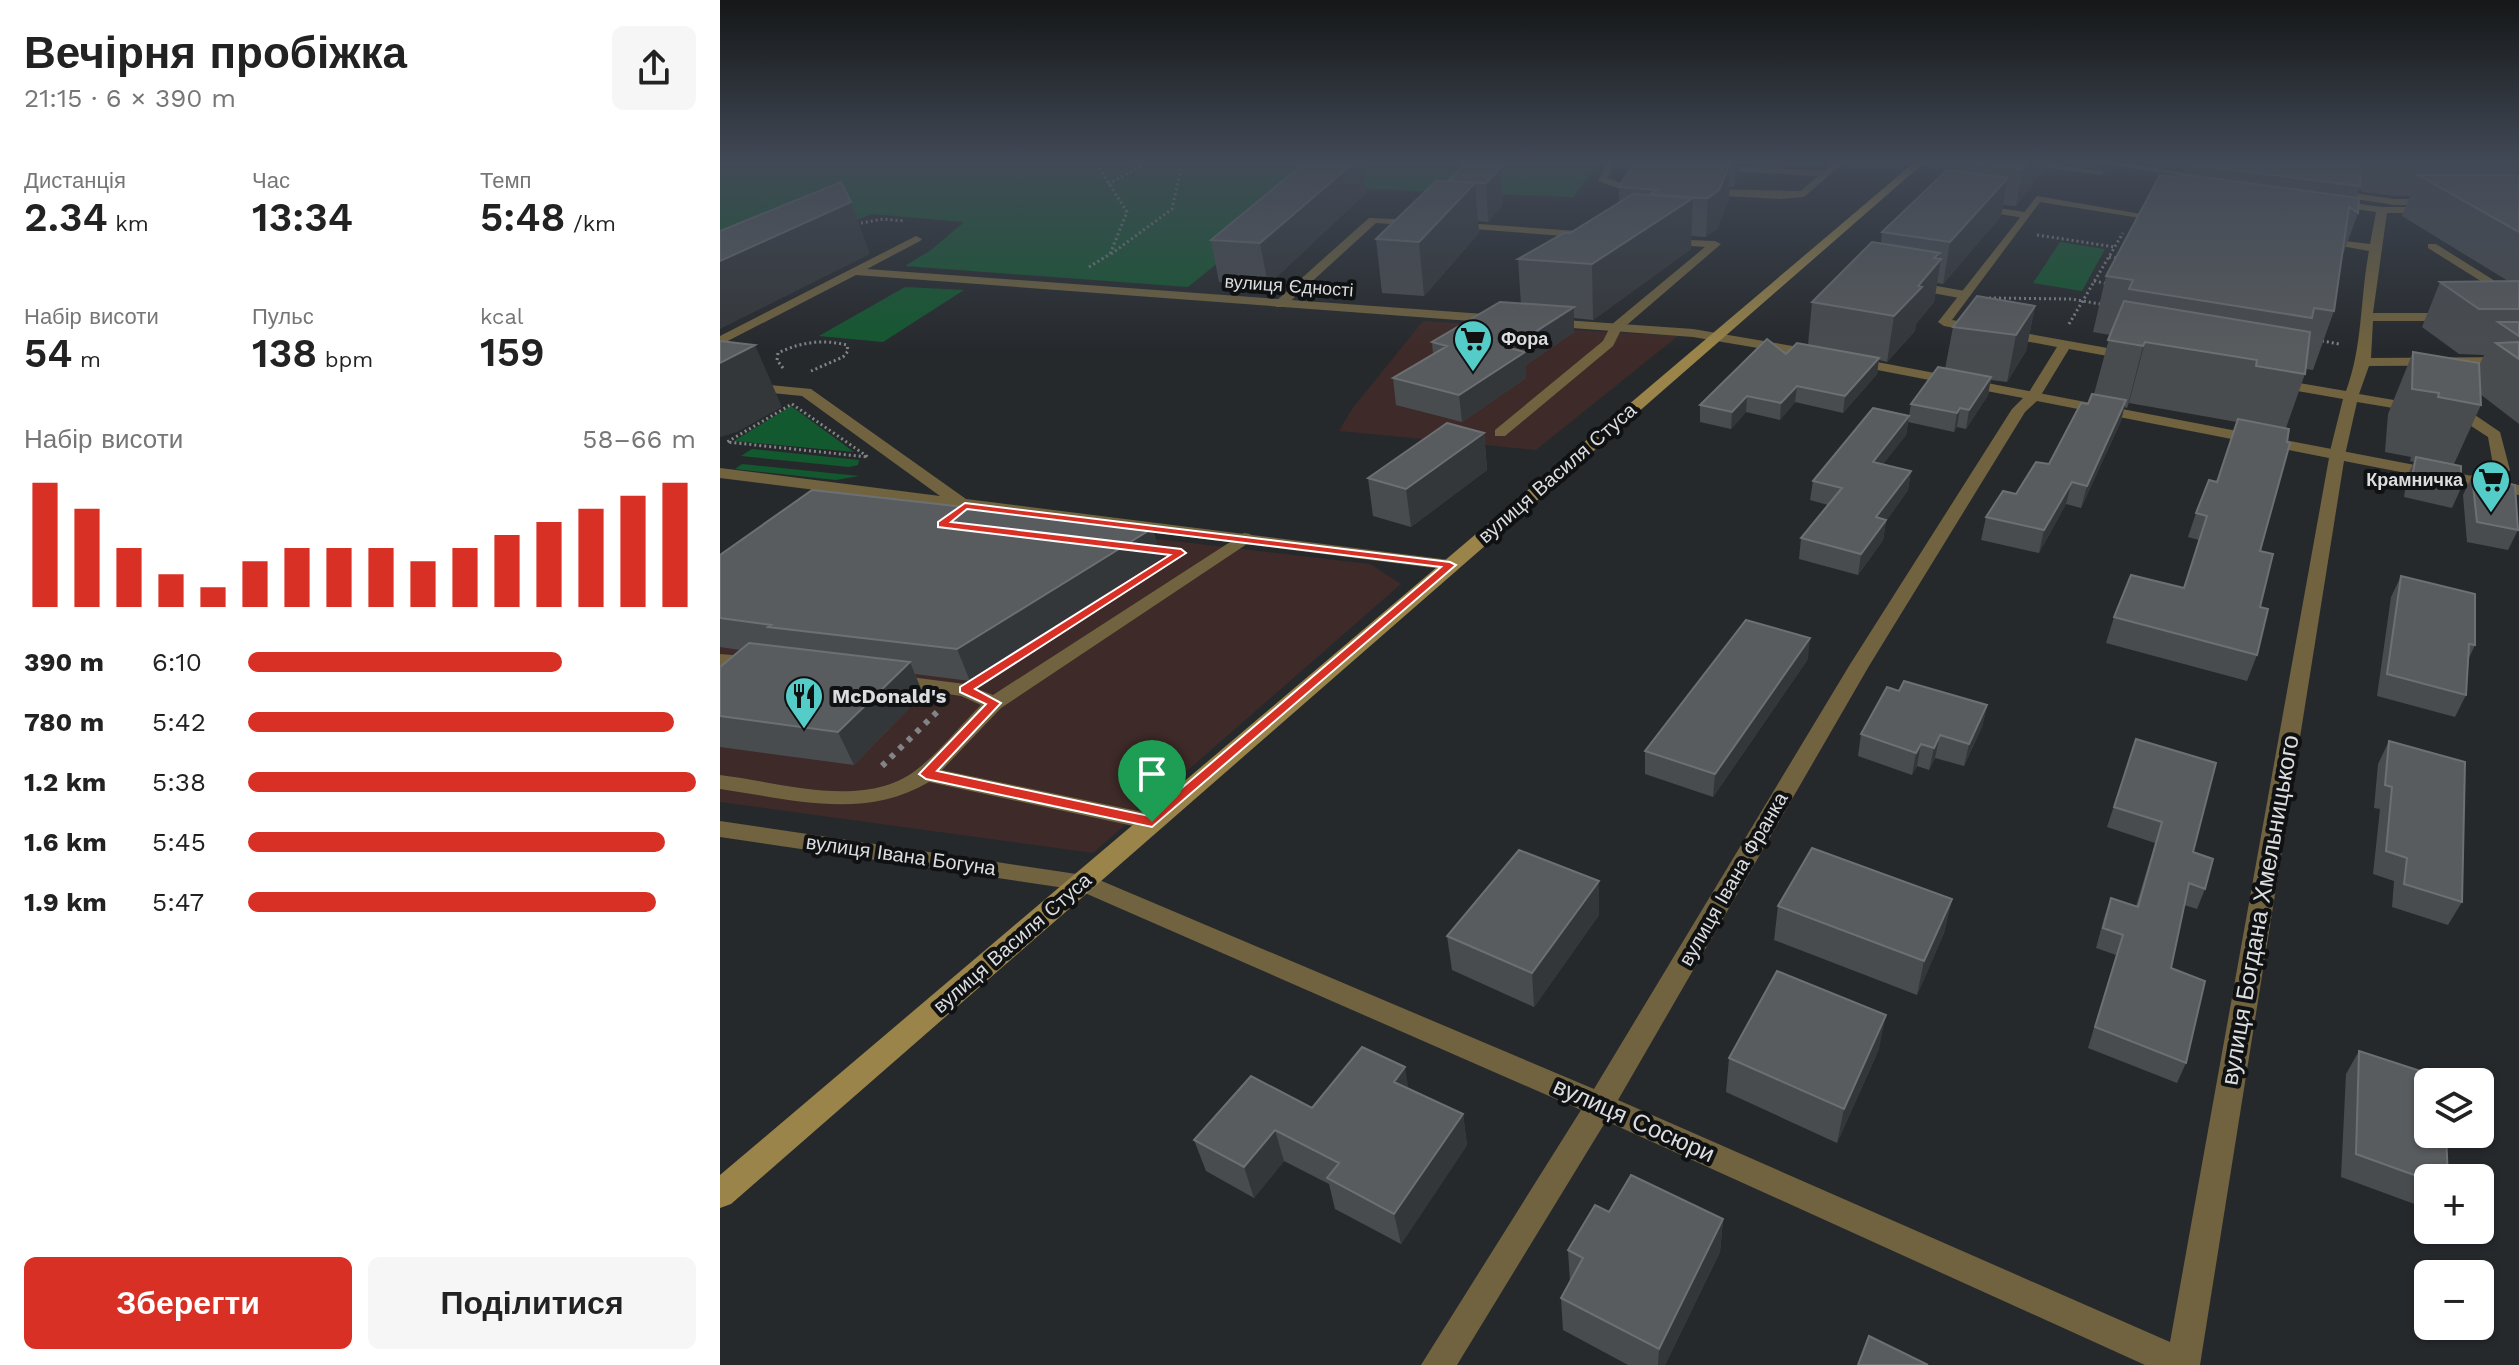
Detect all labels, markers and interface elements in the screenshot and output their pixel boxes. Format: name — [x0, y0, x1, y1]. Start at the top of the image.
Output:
button: share — [612, 26, 696, 110]
text: Вечірня пробіжка — [24, 27, 407, 79]
text: 21:15 · 6 × 390 m — [24, 83, 236, 113]
text: Дистанція — [24, 168, 126, 193]
text: Час — [252, 168, 290, 193]
text: Темп — [480, 168, 531, 193]
text: 2.34 — [24, 194, 108, 241]
text: 13:34 — [252, 194, 353, 241]
text: 5:48 — [480, 194, 566, 241]
text: km — [108, 211, 149, 236]
text: /km — [566, 211, 616, 236]
street label: вулиця Єдності — [1224, 271, 1354, 300]
text: Набір висоти — [24, 304, 159, 329]
text: Пульс — [252, 304, 314, 329]
text: kcal — [480, 304, 524, 329]
supermarket icon: Фора — [1452, 318, 1494, 373]
place label: Фора — [1501, 328, 1549, 349]
text: 159 — [480, 329, 545, 376]
text: 54 — [24, 330, 73, 377]
text: 138 — [252, 330, 317, 377]
text: m — [73, 347, 101, 372]
text: bpm — [317, 347, 373, 372]
street label: вулиця Василя Стуса — [1473, 397, 1642, 548]
text: Набір висоти — [24, 424, 183, 454]
text: 58–66 m — [582, 424, 696, 454]
supermarket icon: Крамничка — [2470, 459, 2512, 514]
place label: Крамничка — [2366, 469, 2464, 490]
text: 390 m — [24, 647, 104, 677]
text: 6:10 — [152, 647, 202, 677]
restaurant icon: McDonald's — [783, 675, 825, 730]
place label: McDonald's — [832, 684, 947, 708]
text: 780 m — [24, 707, 104, 737]
text: 5:42 — [152, 707, 206, 737]
street label: вулиця Богдана Хмельницького — [2215, 733, 2305, 1087]
pin — [1118, 740, 1186, 822]
icon: arrive — [1130, 752, 1174, 796]
text: 1.2 km — [24, 767, 106, 797]
text: 5:38 — [152, 767, 206, 797]
street label: вулиця Івана Франка — [1673, 787, 1793, 970]
text: 1.6 km — [24, 827, 107, 857]
text: 5:45 — [152, 827, 206, 857]
street label: вулиця Івана Богуна — [805, 830, 998, 880]
street label: вулиця Василя Стуса — [928, 867, 1097, 1018]
text: 1.9 km — [24, 887, 107, 917]
text: 5:47 — [152, 887, 204, 917]
map controls — [2414, 1068, 2494, 1340]
button: layers — [2414, 1068, 2494, 1148]
street label: вулиця Сосюри — [1549, 1072, 1719, 1168]
button: + — [2414, 1164, 2494, 1244]
button: Зберегти — [24, 1257, 352, 1349]
button: Поділитися — [368, 1257, 696, 1349]
button: − — [2414, 1260, 2494, 1340]

